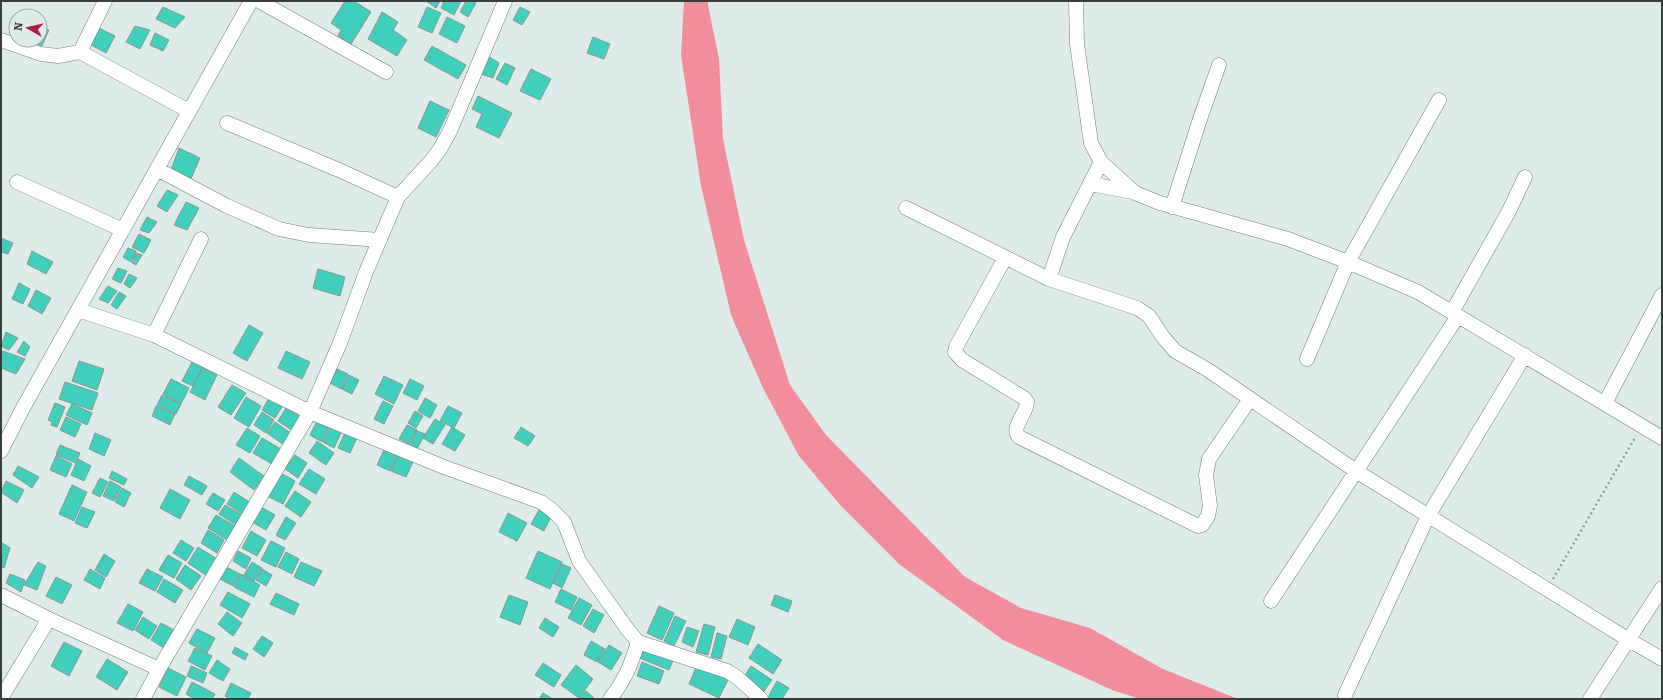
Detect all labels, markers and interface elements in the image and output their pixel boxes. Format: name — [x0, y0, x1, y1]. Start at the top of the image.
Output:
north arrow — [8, 8, 48, 48]
text: N — [12, 21, 26, 32]

